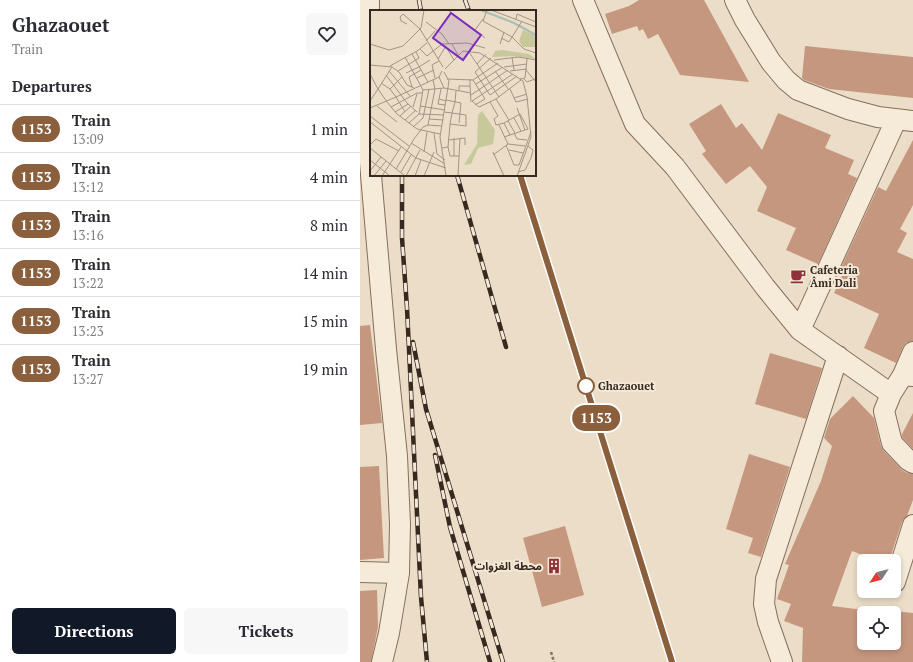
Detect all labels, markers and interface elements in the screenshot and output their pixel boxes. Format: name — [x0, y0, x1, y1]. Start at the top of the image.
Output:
inset map — [370, 10, 536, 176]
text: Ghazaouet — [12, 12, 110, 37]
button: heart — [306, 13, 348, 55]
text: Train — [12, 40, 43, 58]
text: Departures — [12, 76, 92, 96]
text: Train — [72, 110, 111, 130]
text: 1153 — [20, 119, 52, 138]
text: 1 min — [310, 119, 348, 139]
text: 13:09 — [72, 130, 104, 148]
text: Train — [72, 158, 111, 178]
text: 1153 — [20, 167, 52, 186]
text: 4 min — [310, 167, 348, 187]
text: 13:12 — [72, 178, 104, 196]
text: Train — [72, 206, 111, 226]
text: 1153 — [20, 215, 52, 234]
text: 8 min — [310, 215, 348, 235]
text: 13:16 — [72, 226, 104, 244]
text: Train — [72, 254, 111, 274]
text: 1153 — [20, 263, 52, 282]
text: 14 min — [302, 263, 348, 283]
place label: Cafeteria Âmi Dali — [810, 263, 858, 290]
cafe icon: Cafeteria Âmi Dali — [789, 267, 807, 285]
text: 13:22 — [72, 274, 104, 292]
text: Train — [72, 302, 111, 322]
text: 1153 — [20, 311, 52, 330]
text: 15 min — [302, 311, 348, 331]
text: 13:23 — [72, 322, 104, 340]
text: Train — [72, 350, 111, 370]
text: 1153 — [20, 359, 52, 378]
text: 19 min — [302, 359, 348, 379]
text: 13:27 — [72, 370, 104, 388]
marker: Ghazaouet — [577, 377, 595, 395]
place label: Ghazaouet — [598, 379, 655, 393]
line badge: 1153 — [568, 405, 624, 431]
text: 1153 — [580, 408, 612, 427]
north arrow — [857, 554, 901, 598]
map controls — [857, 554, 901, 650]
building icon: محطة الغزوات — [545, 557, 563, 575]
place label: محطة الغزوات — [474, 559, 542, 573]
button: locate — [857, 606, 901, 650]
button: Directions — [12, 608, 176, 654]
button: Tickets — [184, 608, 348, 654]

